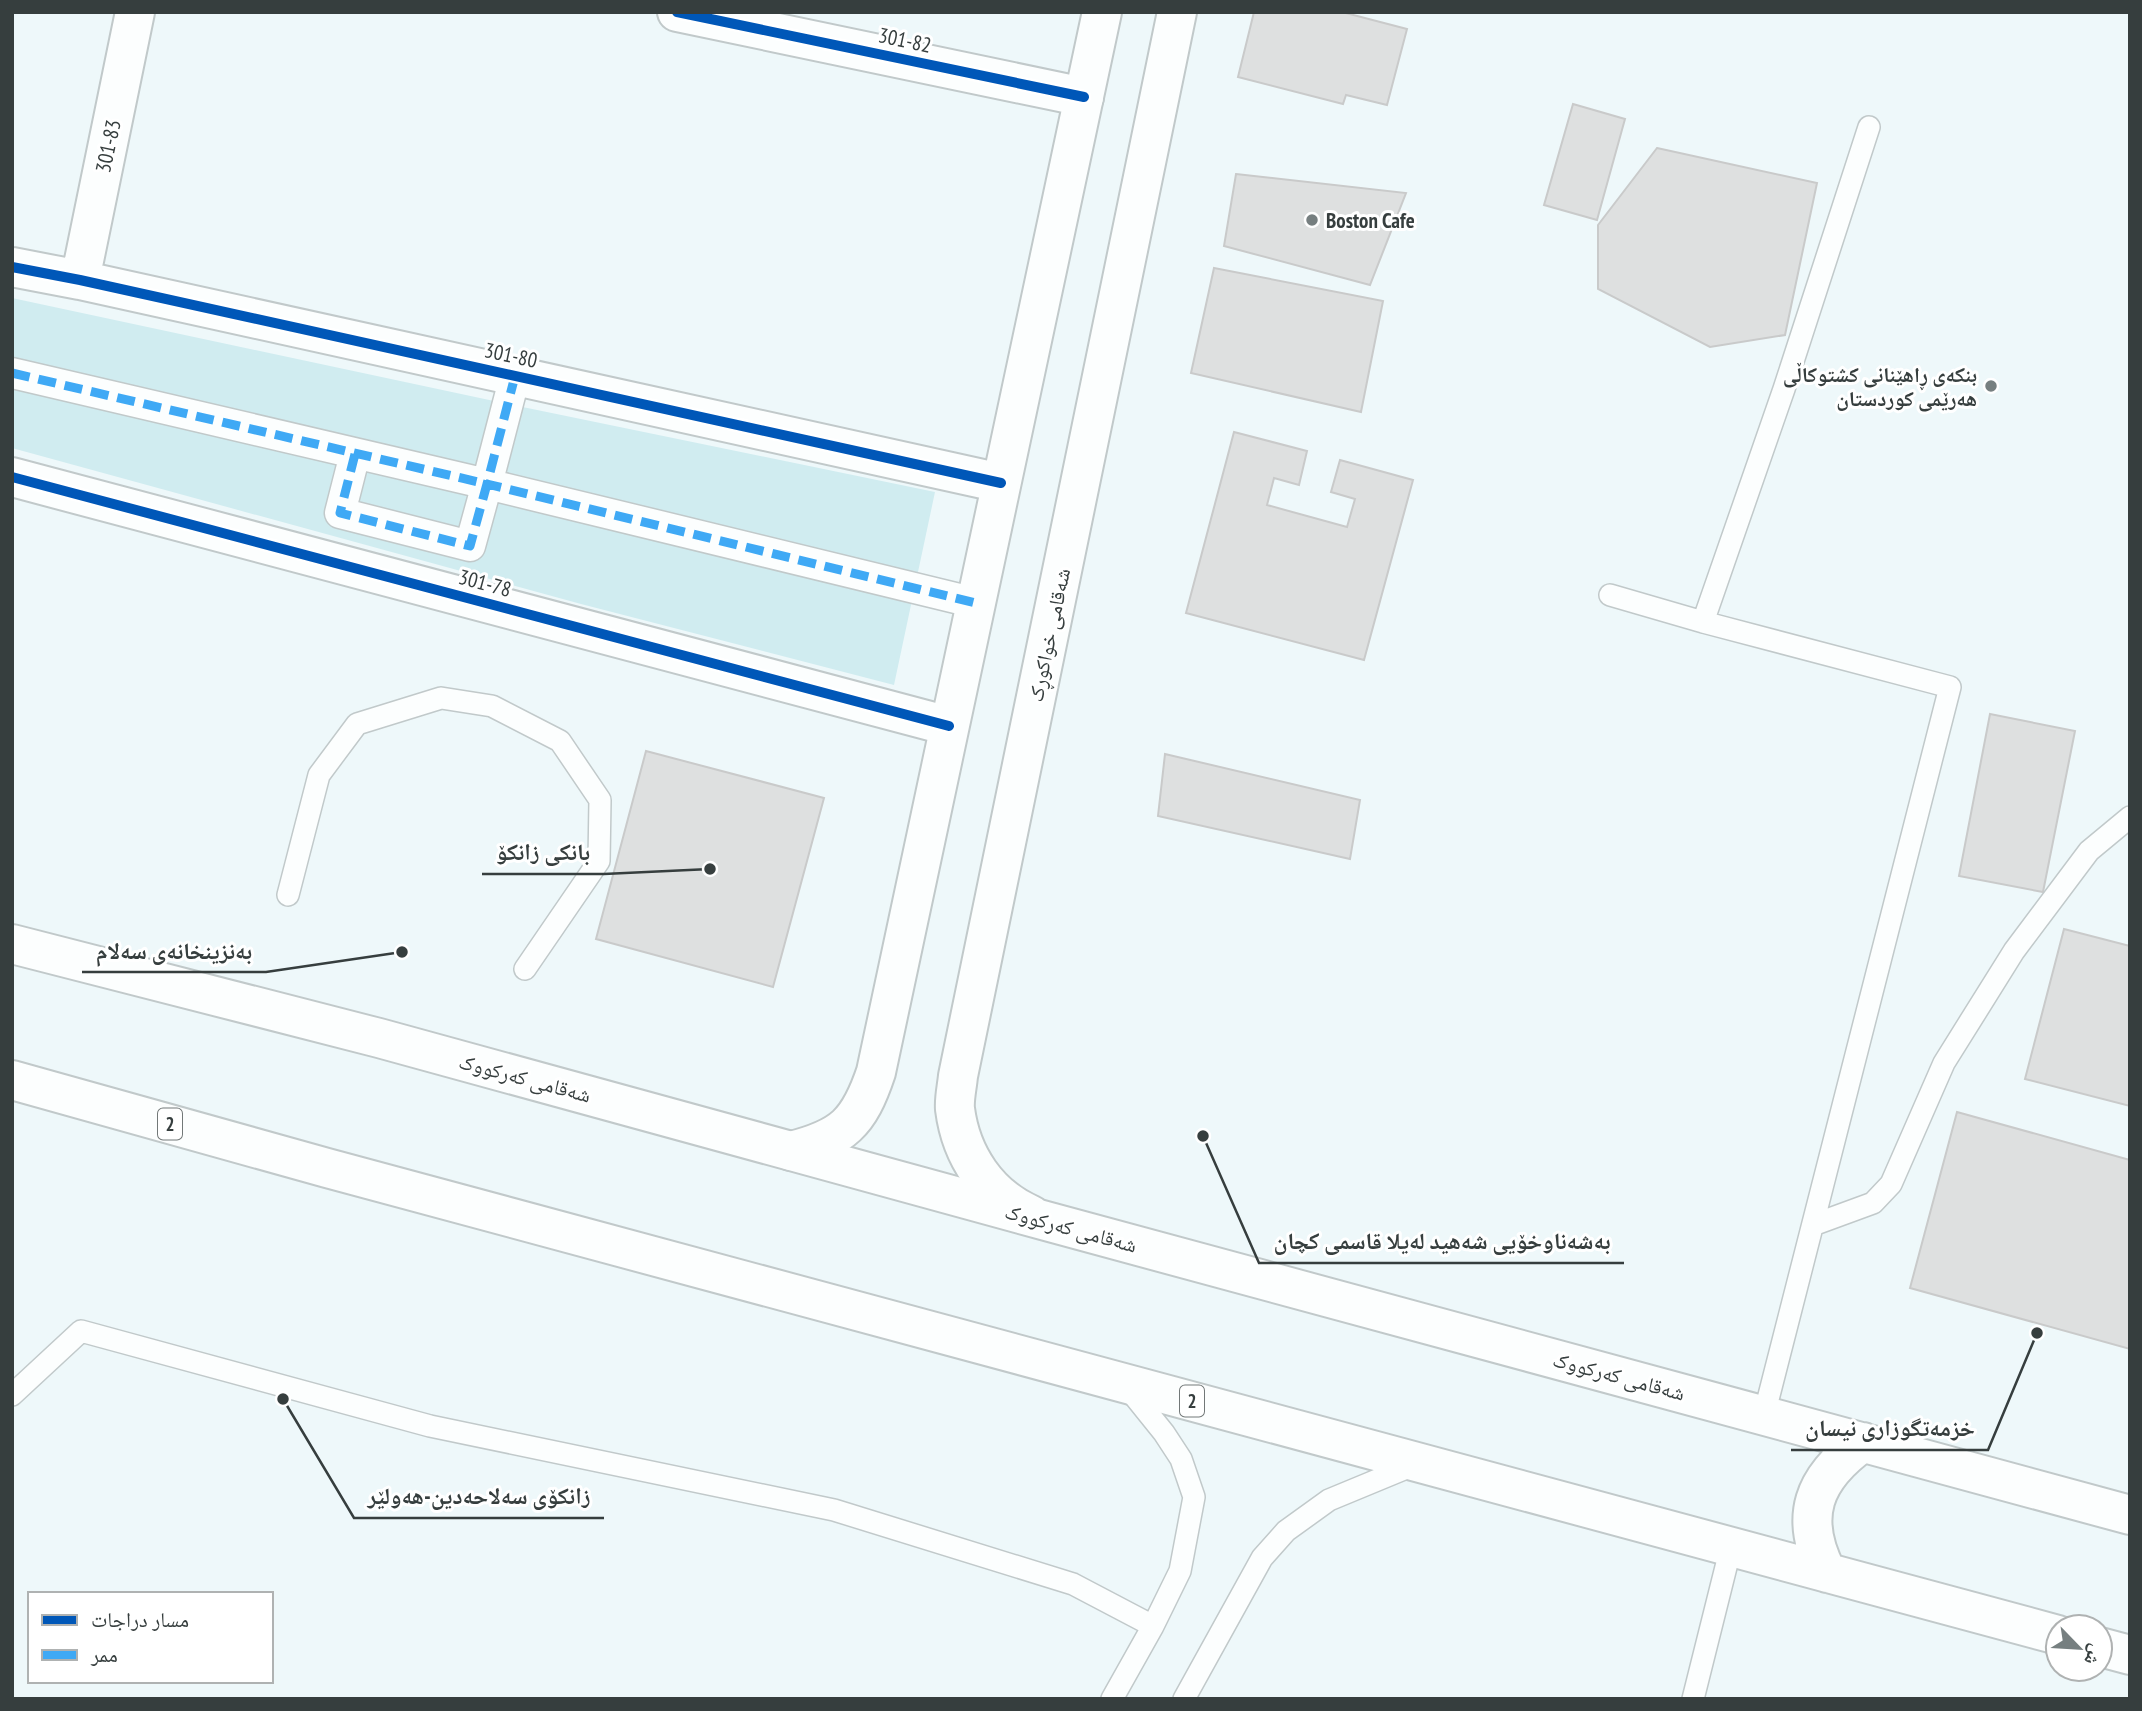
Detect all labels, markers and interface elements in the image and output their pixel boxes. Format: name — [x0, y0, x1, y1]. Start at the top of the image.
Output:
street label: 301-82 — [876, 21, 934, 59]
street label: 301-83 — [89, 117, 127, 175]
place label: Boston Cafe — [1326, 207, 1415, 234]
marker: Boston Cafe — [1304, 212, 1320, 228]
street label: 301-80 — [482, 336, 540, 374]
place label: بنکەی ڕاهێنانی کشتوکاڵی هەرێمی کوردستان — [1783, 361, 1977, 412]
marker: بنکەی ڕاهێنانی کشتوکاڵی هەرێمی کوردستان — [1983, 378, 1999, 394]
street label: 301-78 — [456, 563, 514, 603]
street label: شەقامی خواکوڕک — [1022, 566, 1080, 705]
callout: بانکی زانکۆ — [482, 830, 604, 874]
text: بانکی زانکۆ — [496, 837, 590, 866]
callout: بەنزینخانەی سەلام — [82, 928, 266, 972]
text: بەنزینخانەی سەلام — [96, 936, 252, 967]
street label: شەقامی کەرکووک — [456, 1047, 594, 1109]
road number: 2 — [158, 1108, 182, 1140]
street label: شەقامی کەرکووک — [1002, 1197, 1140, 1259]
callout: بەشەناوخۆیی شەهید لەیلا قاسمی کچان — [1259, 1219, 1624, 1263]
text: بەشەناوخۆیی شەهید لەیلا قاسمی کچان — [1274, 1226, 1610, 1255]
street label: شەقامی کەرکووک — [1550, 1345, 1688, 1407]
road number: 2 — [1180, 1386, 1204, 1416]
callout: خزمەتگوزاری نیسان — [1791, 1406, 1988, 1450]
text: خزمەتگوزاری نیسان — [1805, 1413, 1975, 1442]
callout: زانکۆی سەلاحەدین-هەولێر — [354, 1474, 604, 1518]
text: زانکۆی سەلاحەدین-هەولێر — [367, 1481, 590, 1510]
legend — [28, 1592, 273, 1683]
text: مسار دراجات — [91, 1606, 189, 1633]
north arrow — [2044, 1613, 2114, 1683]
text: ممر — [90, 1641, 118, 1668]
text: ش — [2079, 1641, 2110, 1669]

